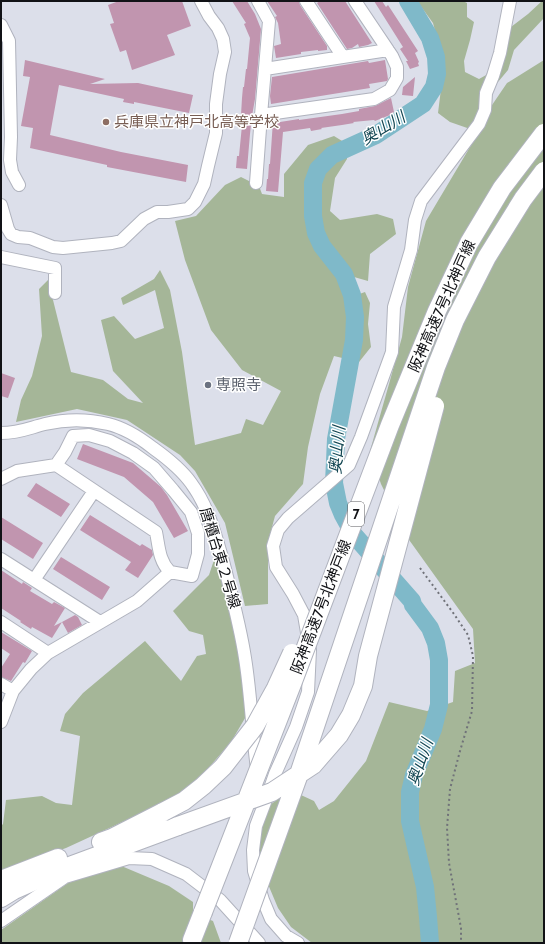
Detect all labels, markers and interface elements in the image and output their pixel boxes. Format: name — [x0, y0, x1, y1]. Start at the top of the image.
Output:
water label: 奥山川 — [358, 106, 410, 149]
place label: 兵庫県立神戸北高等学校 — [114, 113, 279, 131]
marker: 兵庫県立神戸北高等学校 — [101, 117, 111, 127]
street label: 阪神高速7号北神戸線 — [405, 237, 479, 375]
place label: 専照寺 — [216, 376, 261, 394]
marker: 専照寺 — [203, 380, 213, 390]
water label: 奥山川 — [325, 423, 349, 475]
road number: 7 — [348, 502, 364, 526]
street label: 唐櫃台東２号線 — [196, 505, 244, 611]
street label: 阪神高速7号北神戸線 — [287, 537, 355, 677]
water label: 奥山川 — [403, 734, 437, 788]

